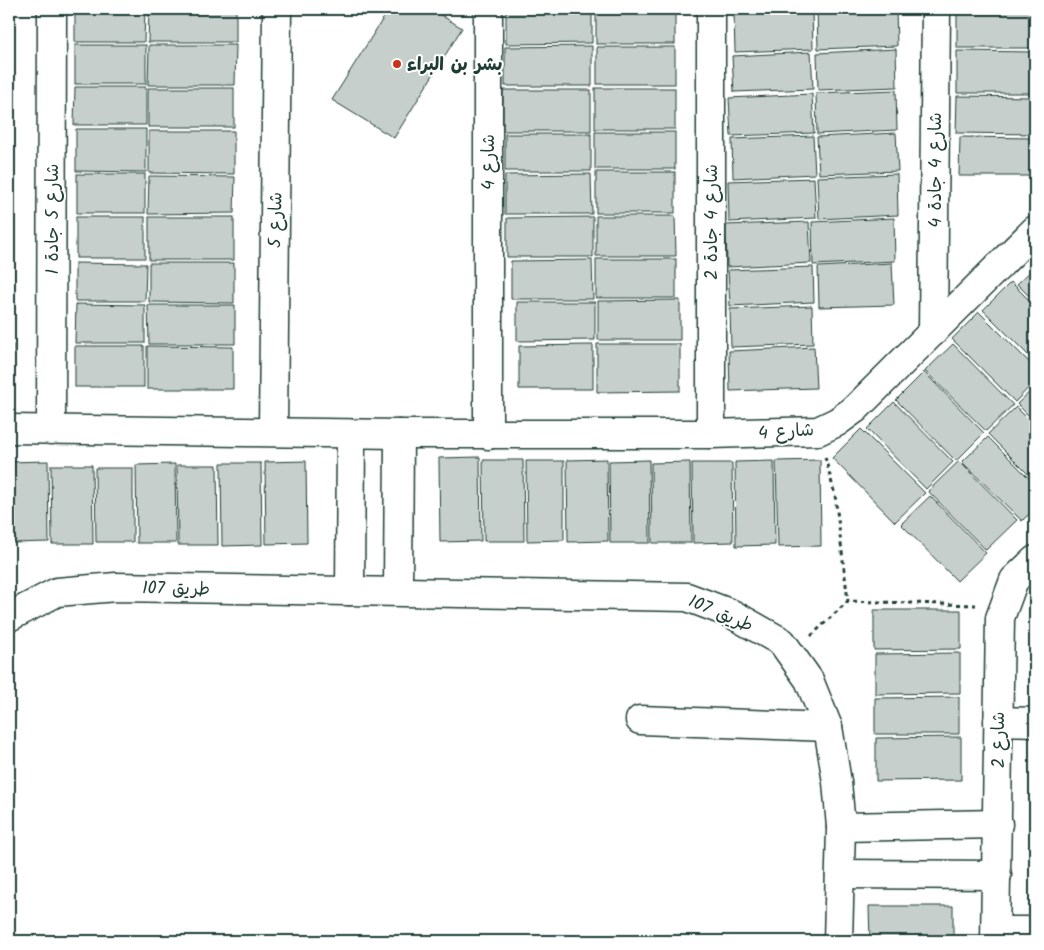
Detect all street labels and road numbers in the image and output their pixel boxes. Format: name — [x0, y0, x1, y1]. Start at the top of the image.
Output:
street label: شارع 4 جادة 4 — [922, 112, 951, 228]
street label: شارع 4 — [475, 134, 504, 190]
street label: شارع 5 جادة 1 — [39, 164, 68, 274]
street label: شارع 4 جادة 2 — [698, 164, 727, 280]
street label: شارع 5 — [262, 192, 291, 248]
street label: شارع 4 — [757, 416, 815, 449]
street label: طريق 107 — [142, 574, 210, 605]
street label: طريق 107 — [683, 588, 757, 641]
street label: شارع 2 — [985, 712, 1014, 768]

